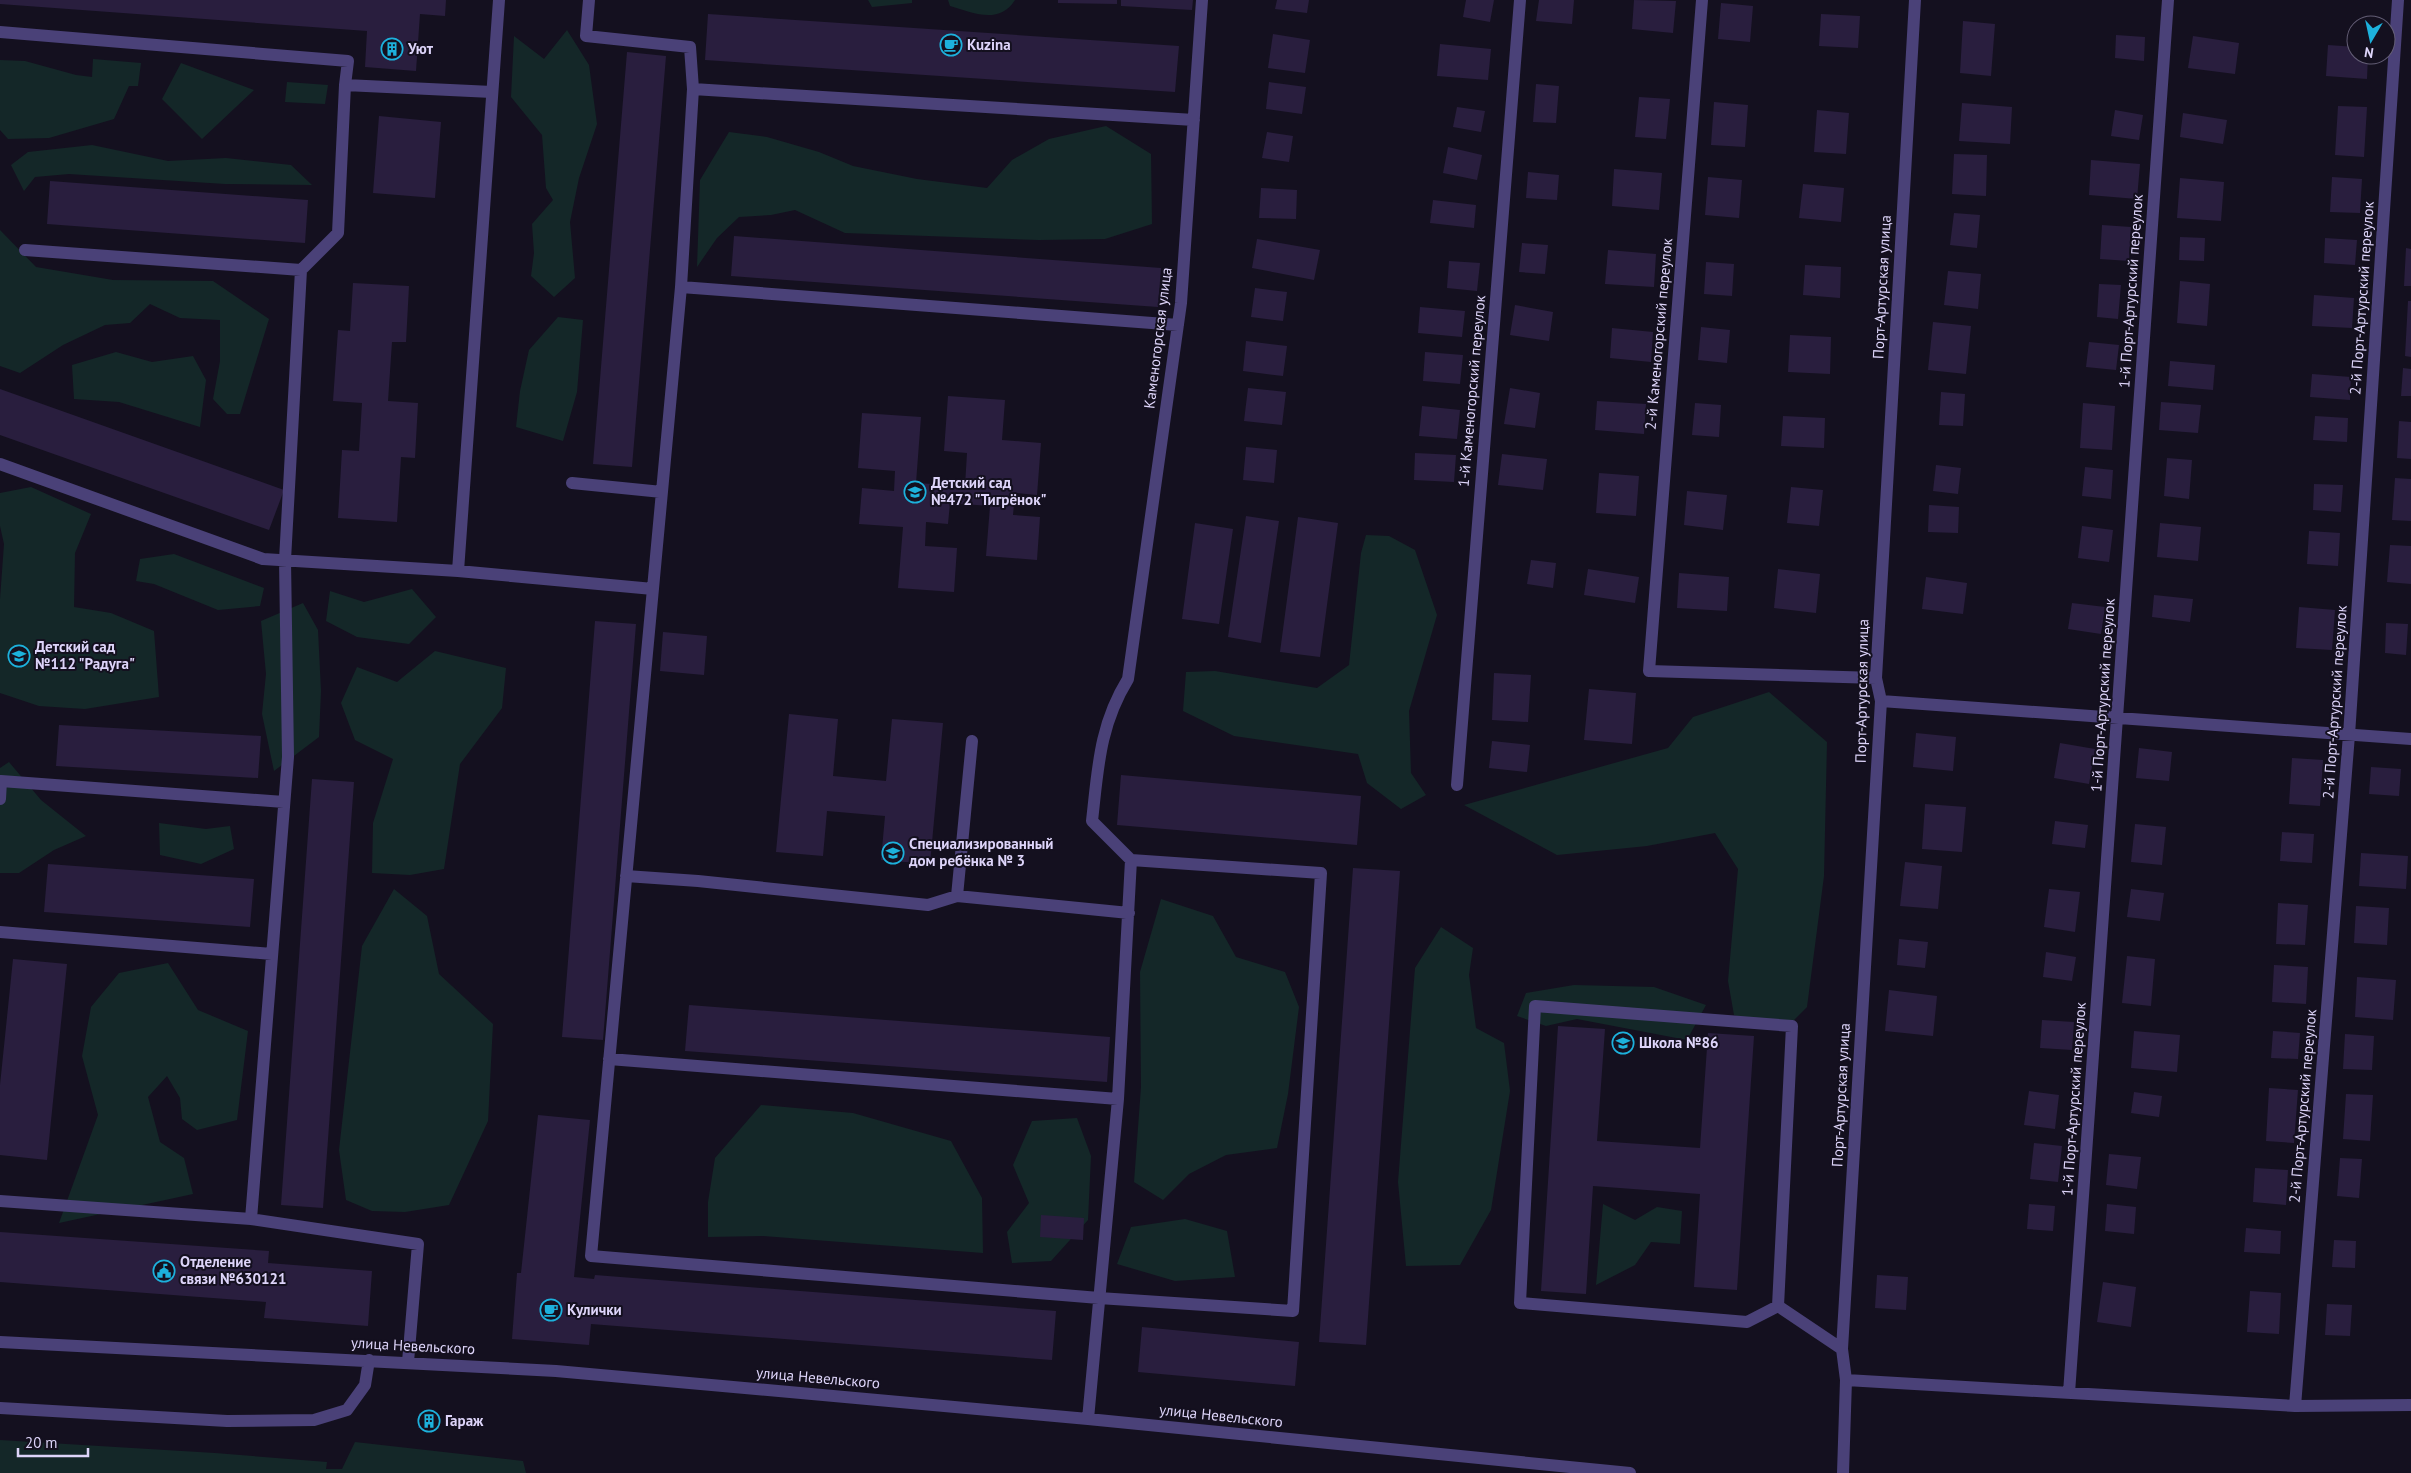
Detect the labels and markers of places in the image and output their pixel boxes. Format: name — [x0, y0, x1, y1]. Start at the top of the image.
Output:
cafe icon: Kuzina — [939, 33, 963, 57]
place label: Kuzina — [967, 35, 1011, 54]
building icon: Уют — [380, 37, 404, 61]
place label: Уют — [407, 39, 434, 58]
place label: Детский сад №472 "Тигрёнок" — [931, 473, 1047, 509]
school or university icon: Детский сад №472 "Тигрёнок" — [903, 480, 927, 504]
place label: Детский сад №112 "Радуга" — [35, 637, 135, 673]
school or university icon: Детский сад №112 "Радуга" — [7, 644, 31, 668]
place label: Специализированный дом ребёнка № 3 — [908, 834, 1054, 870]
school or university icon: Специализированный дом ребёнка № 3 — [881, 841, 905, 865]
school or university icon: Школа №86 — [1611, 1031, 1635, 1055]
place label: Школа №86 — [1639, 1033, 1719, 1052]
place label: Отделение связи №630121 — [180, 1252, 287, 1288]
public building icon: Отделение связи №630121 — [152, 1259, 176, 1283]
cafe icon: Кулички — [539, 1298, 563, 1322]
place label: Кулички — [567, 1300, 622, 1319]
building icon: Гараж — [417, 1409, 441, 1433]
place label: Гараж — [445, 1411, 484, 1430]

